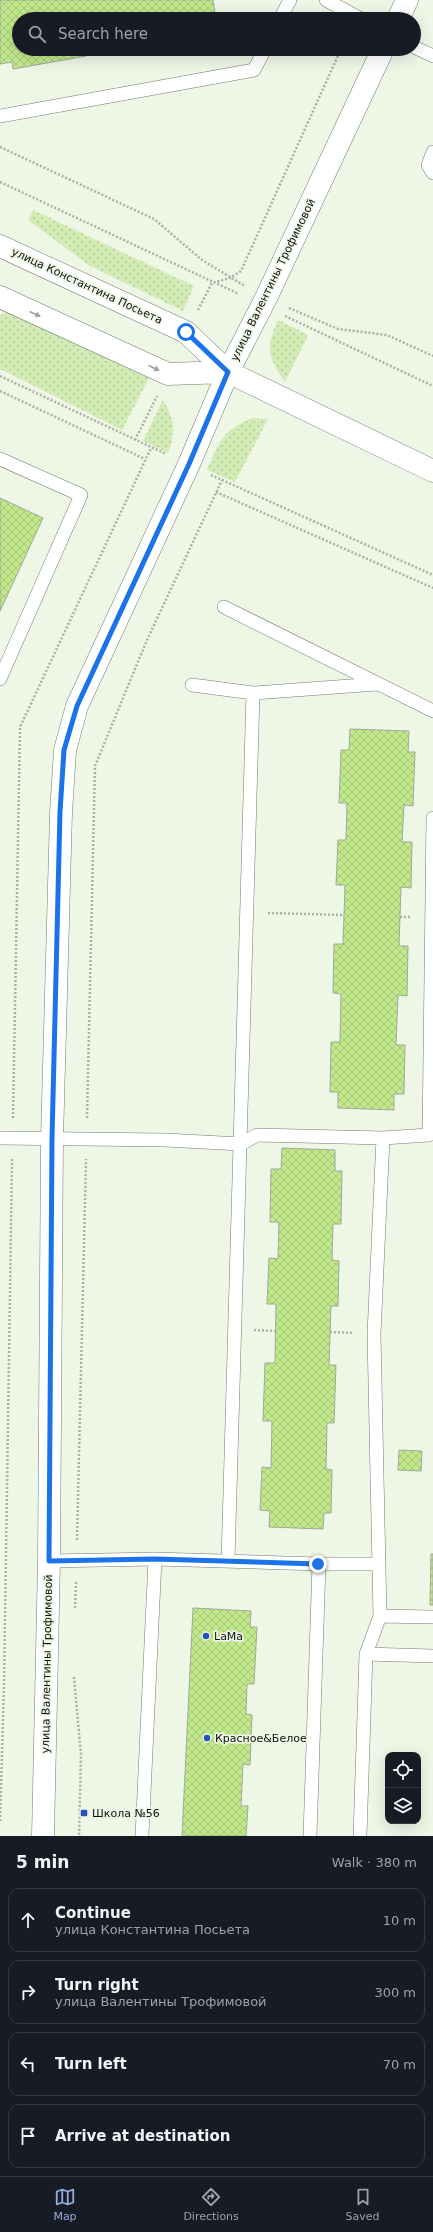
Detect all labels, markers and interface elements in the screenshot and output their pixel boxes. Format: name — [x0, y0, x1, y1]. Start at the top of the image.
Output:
search box — [12, 12, 421, 56]
icon: search — [26, 23, 48, 45]
text: Search here — [58, 25, 148, 43]
street label: улица Валентины Трофимовой — [228, 197, 318, 363]
street label: улица Константина Посьета — [9, 245, 165, 327]
one-way arrow — [30, 311, 41, 317]
route start — [177, 323, 195, 341]
one-way arrow — [148, 365, 160, 371]
route end — [309, 1555, 327, 1573]
street label: улица Валентины Трофимовой — [39, 1574, 55, 1754]
place label: LaMa — [214, 1630, 243, 1643]
marker: LaMa — [201, 1631, 211, 1641]
place label: Красное&Белое — [215, 1732, 307, 1745]
marker: Красное&Белое — [202, 1733, 212, 1743]
map controls — [385, 1752, 421, 1824]
button: locate — [385, 1752, 421, 1788]
button: layers — [385, 1788, 421, 1824]
place label: Школа №56 — [92, 1807, 160, 1820]
marker: Школа №56 — [79, 1808, 89, 1818]
text: 5 min — [16, 1852, 69, 1872]
text: Walk · 380 m — [332, 1855, 417, 1870]
text: Continue — [55, 1904, 131, 1922]
icon: ahead — [17, 1909, 39, 1931]
text: 10 m — [383, 1913, 416, 1928]
text: улица Константина Посьета — [55, 1922, 250, 1937]
text: Turn right — [55, 1976, 139, 1994]
icon: right — [17, 1981, 39, 2003]
text: 300 m — [374, 1985, 416, 2000]
text: улица Валентины Трофимовой — [55, 1994, 267, 2009]
icon: left — [17, 2053, 39, 2075]
text: Turn left — [55, 2055, 127, 2073]
text: 70 m — [383, 2057, 416, 2072]
icon: arrive — [17, 2125, 39, 2147]
text: Arrive at destination — [55, 2127, 230, 2145]
tab: Map — [53, 2186, 77, 2223]
tab: Directions — [183, 2186, 239, 2223]
tab: Saved — [346, 2186, 380, 2223]

